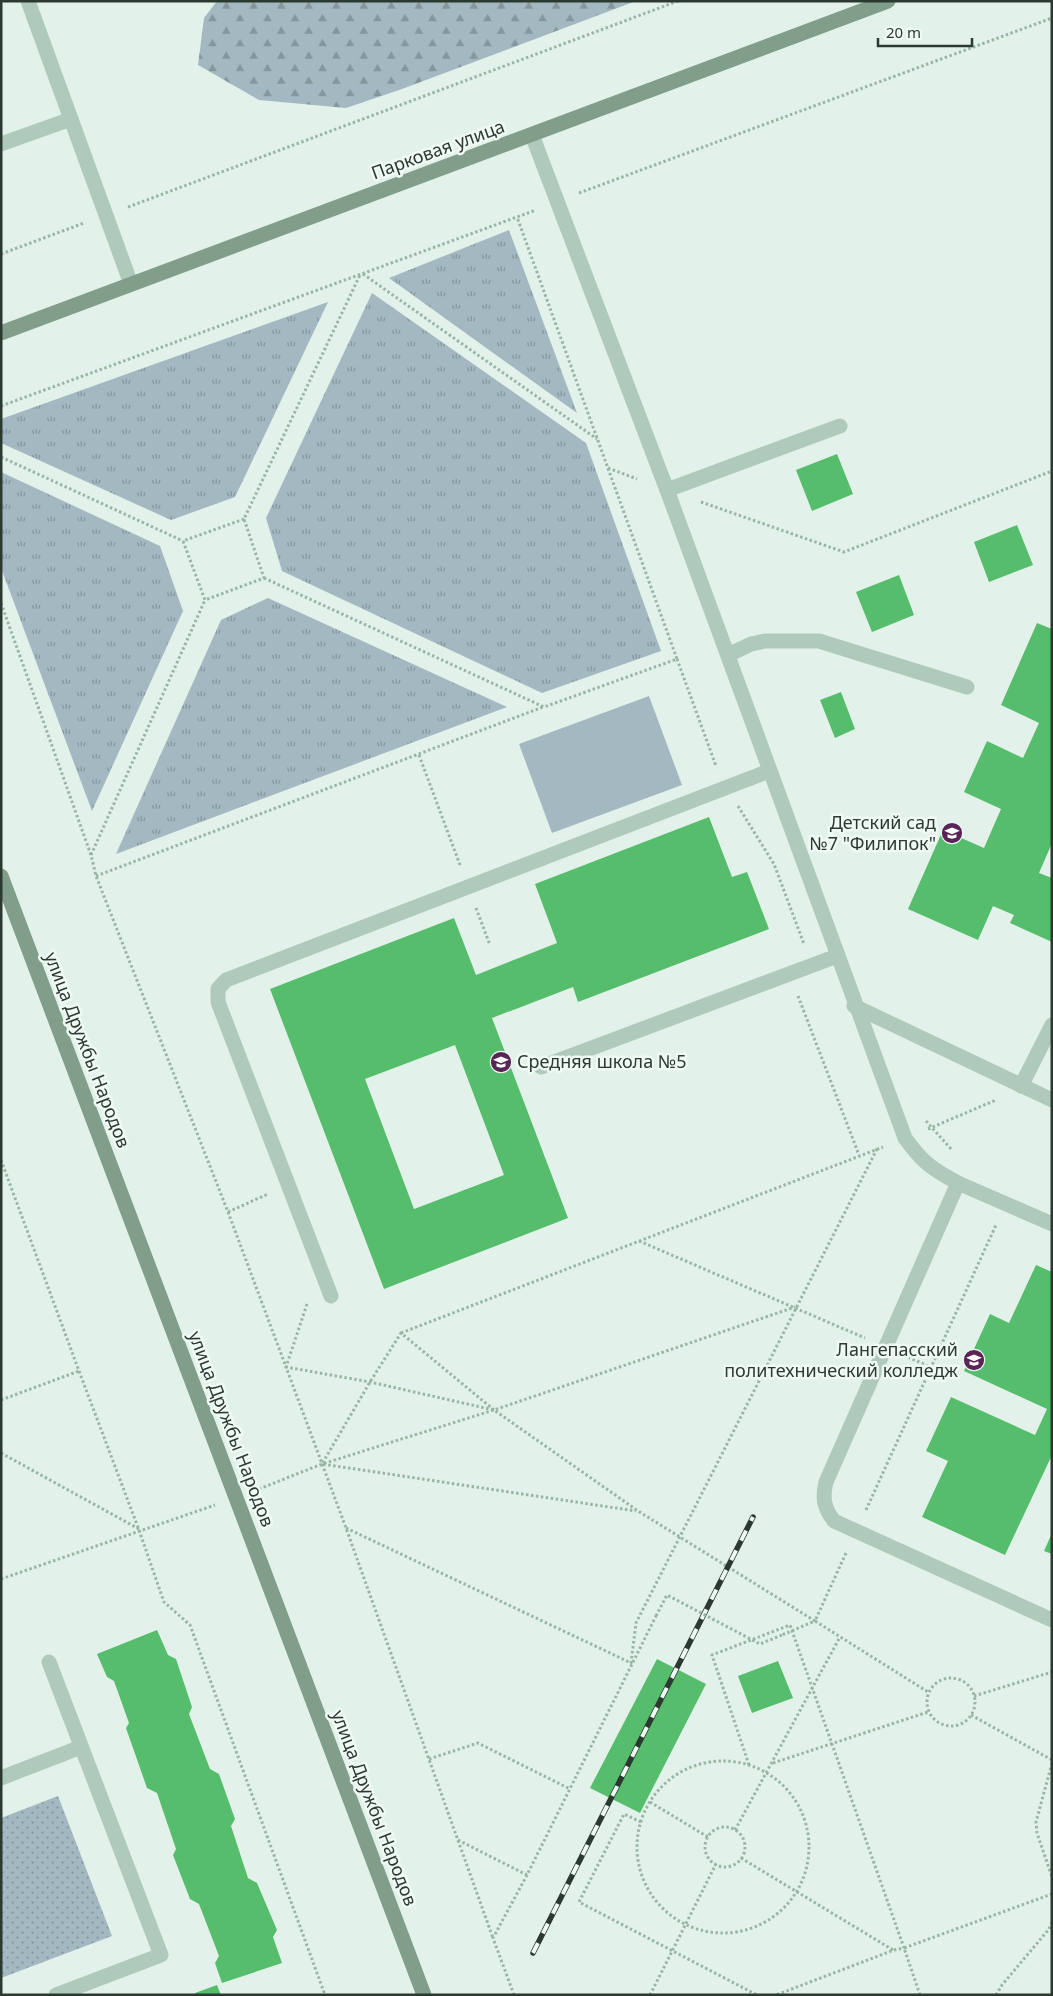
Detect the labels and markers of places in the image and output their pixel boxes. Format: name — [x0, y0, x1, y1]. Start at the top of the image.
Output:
place label: Детский сад №7 "Филипок" — [809, 810, 936, 855]
school or university icon: Детский сад №7 "Филипок" — [940, 821, 964, 845]
place label: Средняя школа №5 — [517, 1049, 687, 1073]
school or university icon: Средняя школа №5 — [489, 1050, 513, 1074]
place label: Лангепасский политехнический колледж — [724, 1337, 958, 1382]
school or university icon: Лангепасский политехнический колледж — [962, 1348, 986, 1372]

